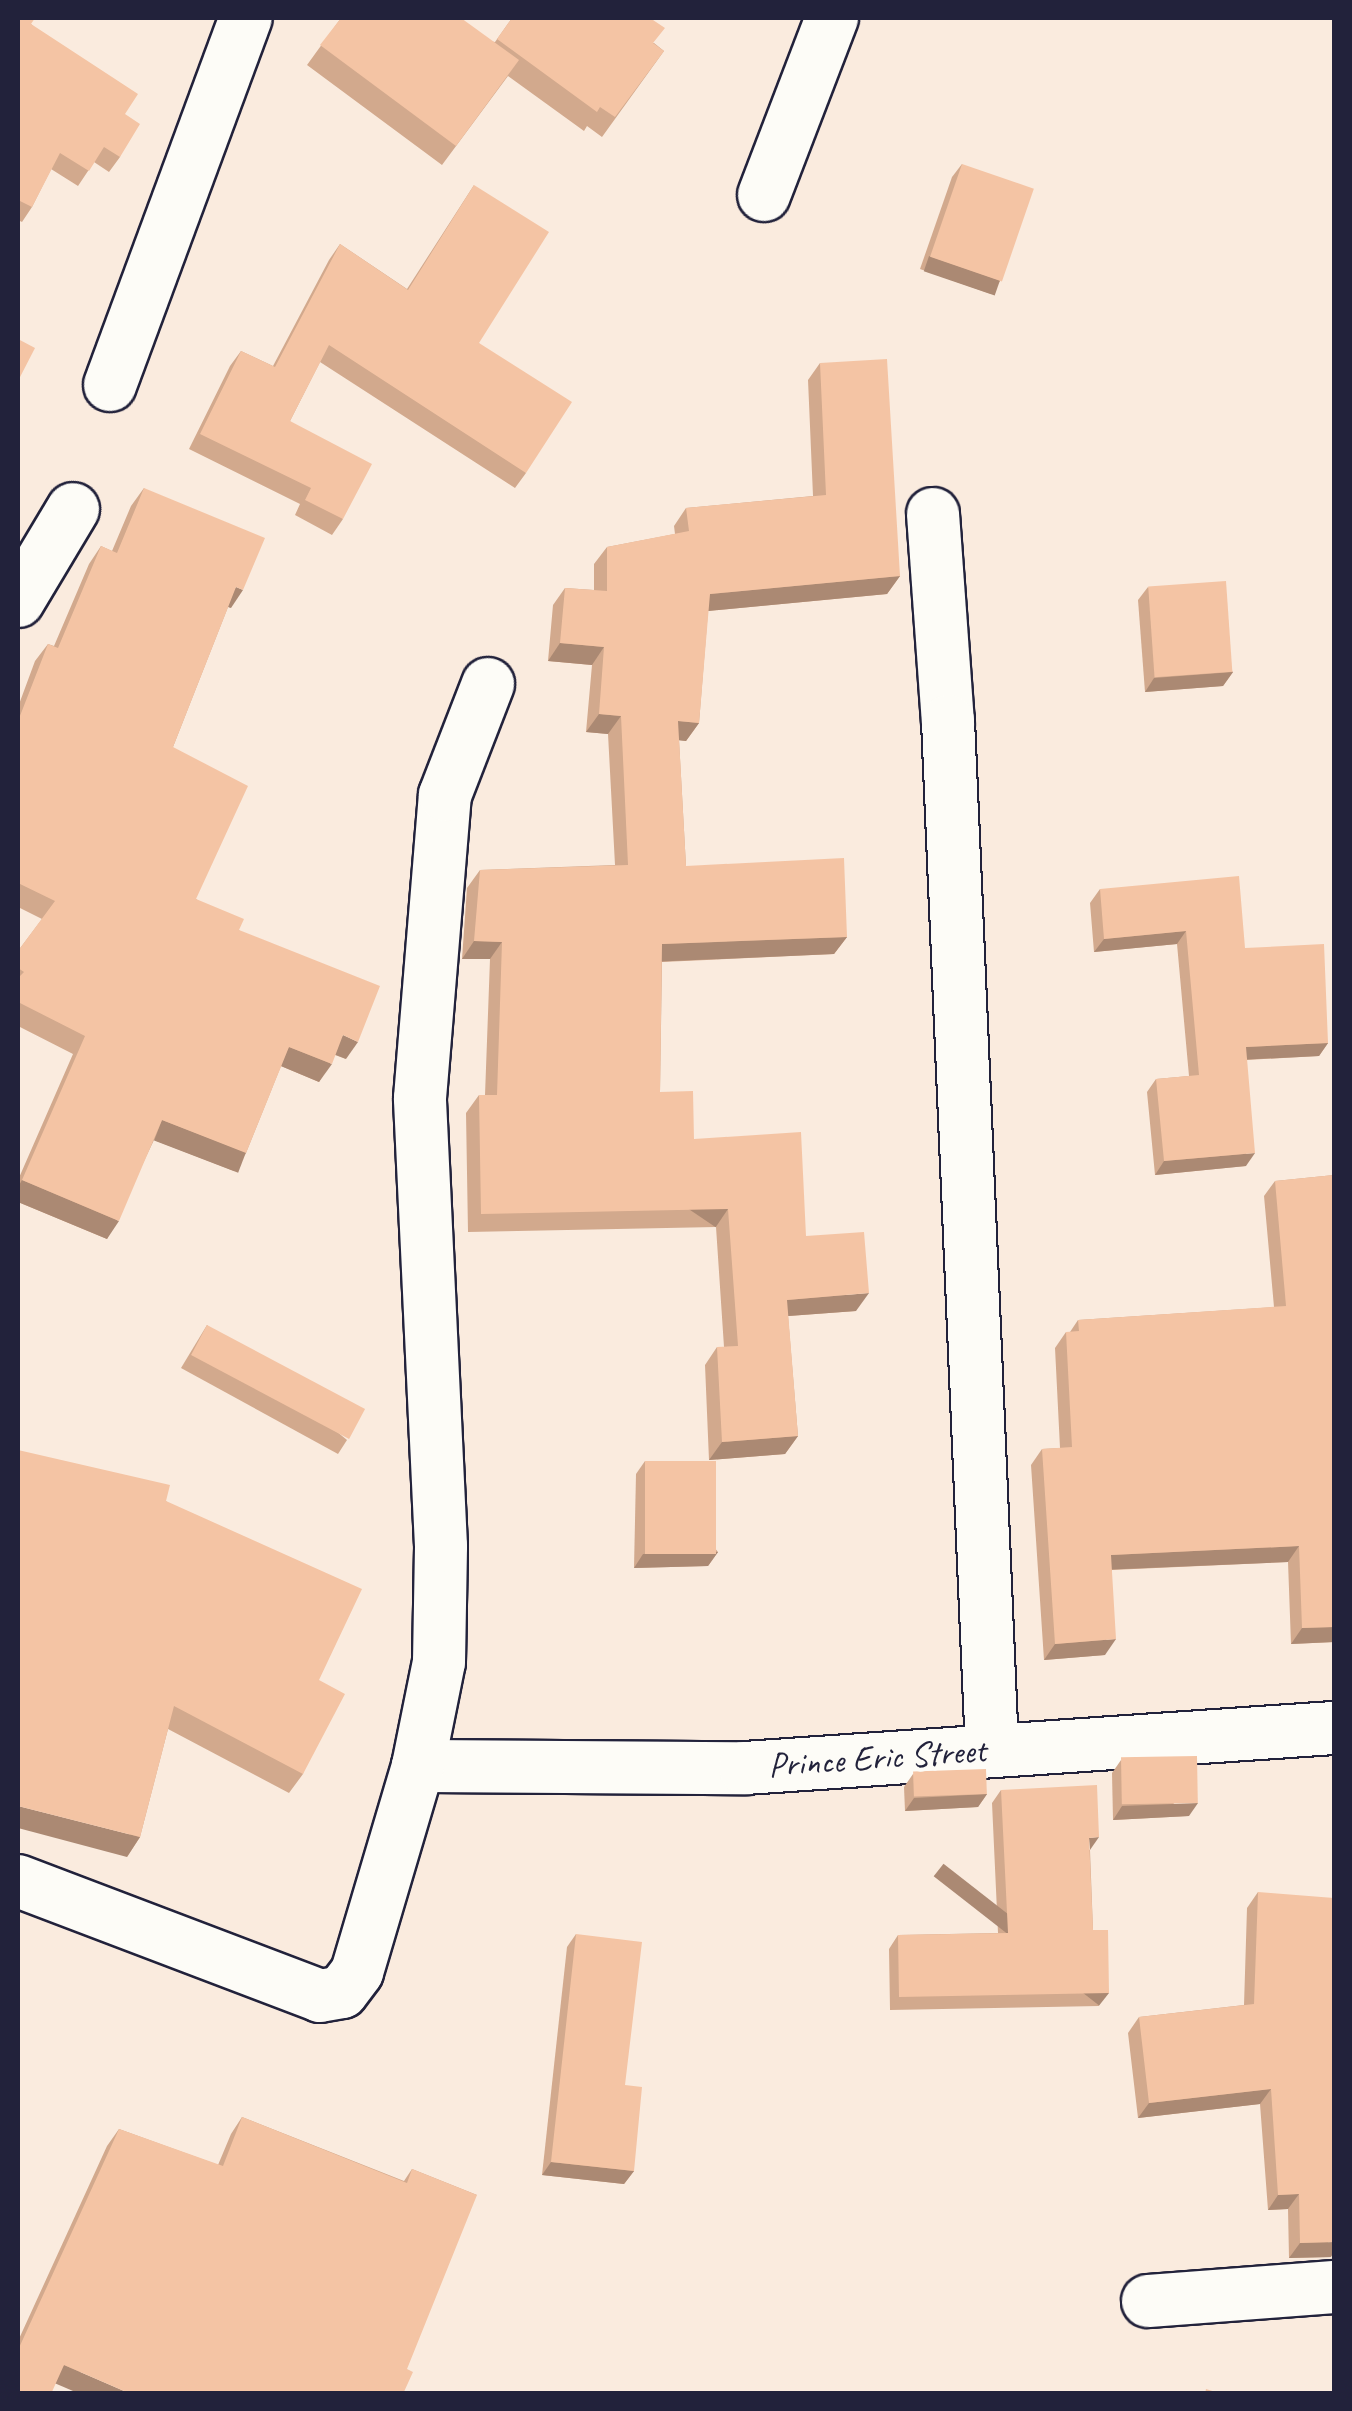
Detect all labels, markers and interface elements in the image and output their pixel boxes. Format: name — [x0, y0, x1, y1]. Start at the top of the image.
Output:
street label: Prince Eric Street — [766, 1729, 988, 1787]

